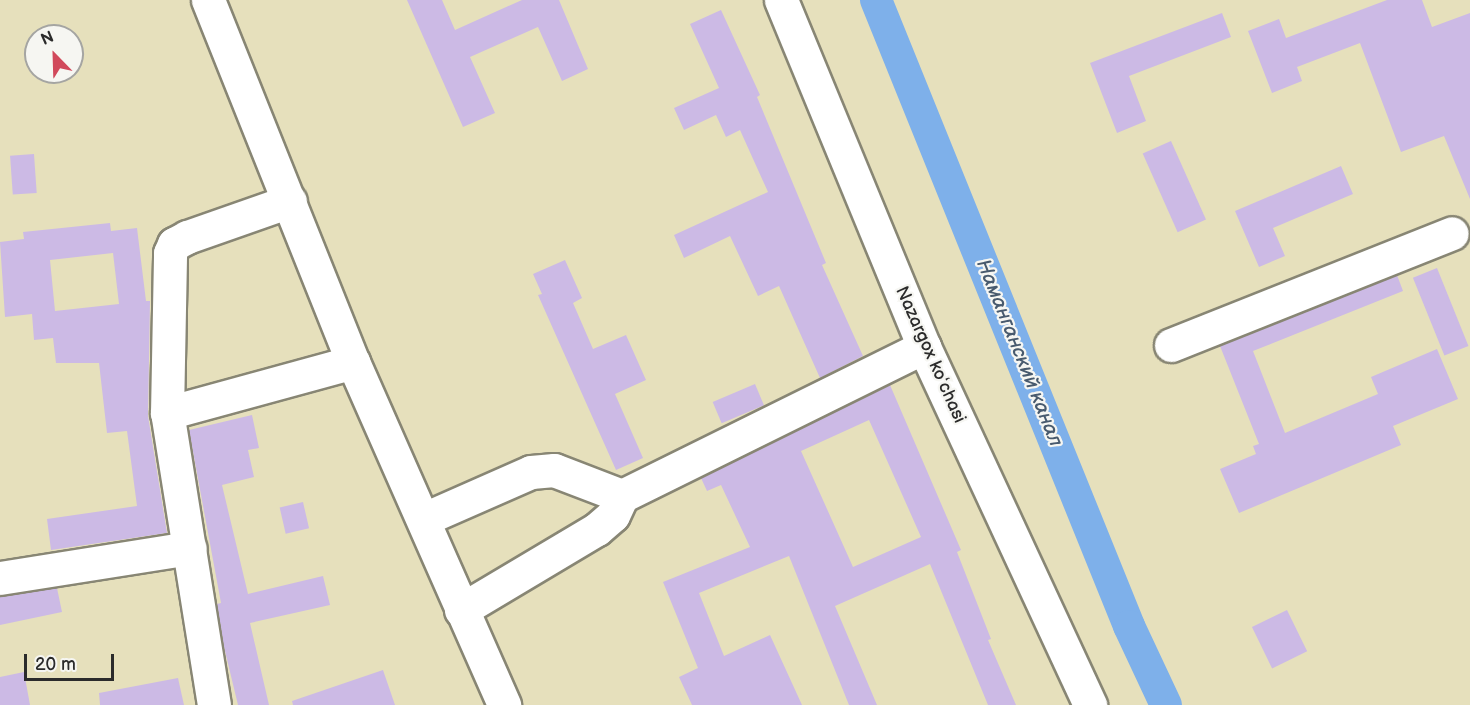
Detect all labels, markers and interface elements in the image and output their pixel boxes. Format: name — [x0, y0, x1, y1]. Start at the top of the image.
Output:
north arrow — [24, 24, 84, 84]
text: N — [38, 28, 57, 50]
water label: Наманганский канал — [971, 256, 1067, 450]
street label: Nazargox koʻchasi — [890, 283, 970, 427]
scale bar — [27, 642, 117, 680]
text: 20 m — [35, 654, 76, 675]

